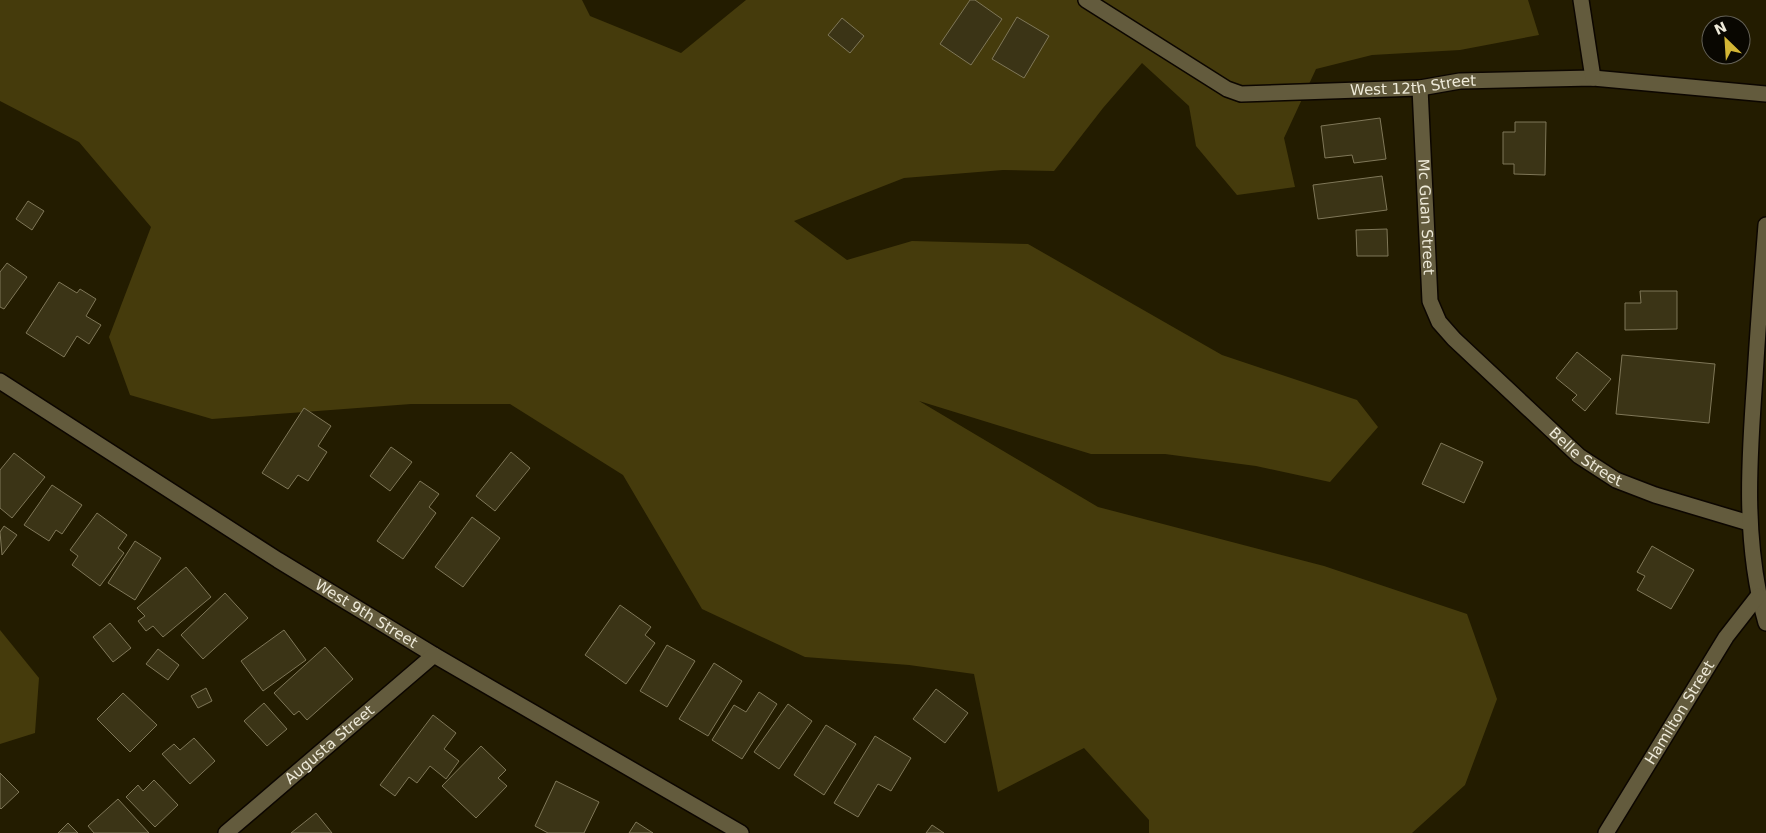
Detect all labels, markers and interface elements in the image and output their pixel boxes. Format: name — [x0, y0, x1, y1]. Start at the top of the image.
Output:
north arrow — [1701, 15, 1751, 65]
text: N — [1712, 18, 1729, 38]
street label: West 12th Street — [1350, 72, 1476, 99]
street label: Mc Guan Street — [1414, 158, 1438, 275]
street label: Belle Street — [1545, 424, 1625, 490]
street label: West 9th Street — [312, 576, 421, 652]
street label: Hamilton Street — [1641, 657, 1718, 768]
street label: Augusta Street — [281, 701, 378, 788]

